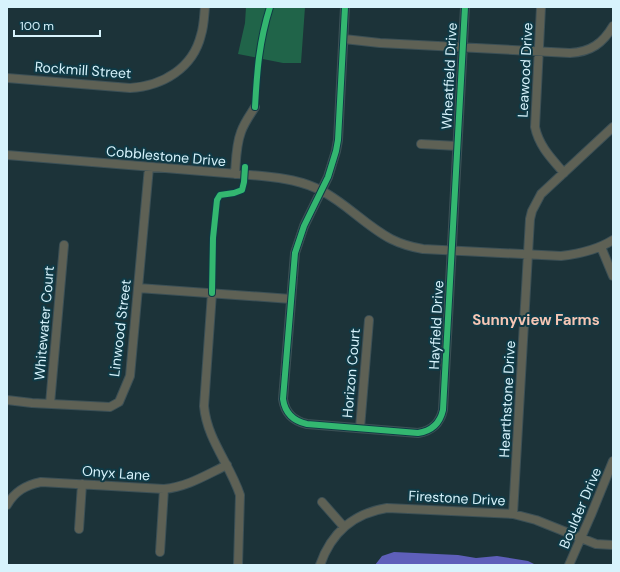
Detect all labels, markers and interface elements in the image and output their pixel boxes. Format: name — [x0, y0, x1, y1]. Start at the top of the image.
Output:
scale bar — [14, 12, 100, 38]
text: 100 m — [20, 18, 54, 34]
street label: Wheatfield Drive — [437, 22, 461, 130]
street label: Leawood Drive — [514, 22, 536, 118]
street label: Rockmill Street — [34, 58, 132, 82]
street label: Cobblestone Drive — [105, 142, 227, 170]
street label: Whitewater Court — [30, 265, 58, 381]
street label: Linwood Street — [105, 278, 135, 378]
street label: Hayfield Drive — [425, 280, 447, 370]
district label: Sunnyview Farms — [472, 310, 600, 330]
street label: Horizon Court — [338, 327, 364, 419]
street label: Hearthstone Drive — [495, 340, 519, 458]
street label: Onyx Lane — [81, 462, 151, 484]
street label: Boulder Drive — [555, 465, 605, 551]
street label: Firestone Drive — [408, 486, 506, 510]

